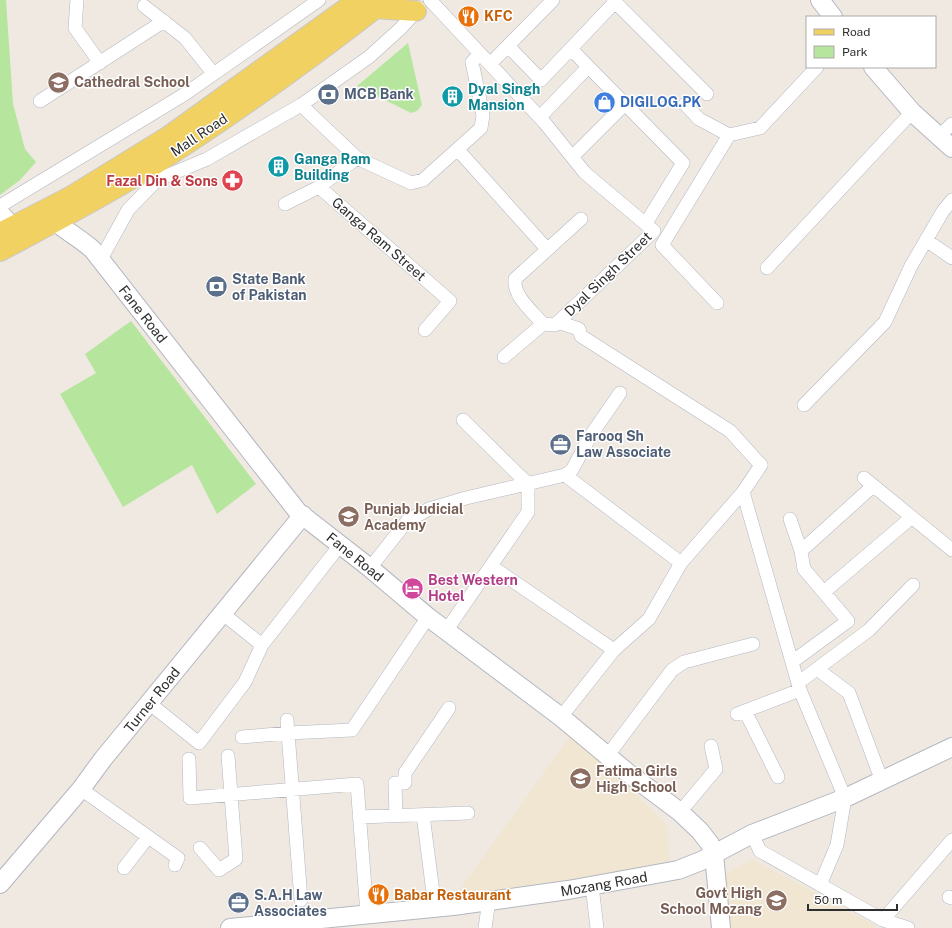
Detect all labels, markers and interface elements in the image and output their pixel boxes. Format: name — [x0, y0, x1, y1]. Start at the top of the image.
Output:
restaurant icon: KFC — [456, 3, 482, 29]
place label: KFC — [484, 8, 513, 24]
legend — [806, 16, 936, 68]
text: Road — [842, 25, 870, 39]
text: Park — [842, 45, 868, 59]
school or university icon: Cathedral School — [45, 69, 71, 95]
place label: Cathedral School — [74, 74, 190, 90]
bank icon: MCB Bank — [315, 81, 341, 107]
place label: Dyal Singh Mansion — [468, 81, 540, 113]
building icon: Dyal Singh Mansion — [439, 84, 465, 110]
place label: MCB Bank — [344, 86, 414, 102]
shop icon: DIGILOG.PK — [592, 89, 618, 115]
place label: DIGILOG.PK — [620, 94, 701, 110]
street label: Mall Road — [168, 110, 230, 160]
place label: Ganga Ram Building — [294, 151, 371, 183]
building icon: Ganga Ram Building — [265, 154, 291, 180]
pharmacy icon: Fazal Din & Sons — [220, 168, 246, 194]
place label: Fazal Din & Sons — [106, 173, 218, 189]
street label: Ganga Ram Street — [329, 194, 429, 284]
street label: Dyal Singh Street — [561, 228, 655, 320]
place label: State Bank of Pakistan — [232, 271, 307, 303]
bank icon: State Bank of Pakistan — [204, 274, 230, 300]
street label: Fane Road — [116, 282, 170, 346]
place label: Farooq Sh Law Associate — [576, 428, 671, 460]
office icon: Farooq Sh Law Associate — [547, 431, 573, 457]
place label: Punjab Judicial Academy — [364, 501, 464, 533]
school or university icon: Punjab Judicial Academy — [335, 504, 361, 530]
street label: Fane Road — [323, 529, 387, 585]
place label: Best Western Hotel — [428, 572, 518, 604]
hotel icon: Best Western Hotel — [399, 575, 425, 601]
street label: Turner Road — [121, 664, 183, 736]
place label: Fatima Girls High School — [596, 763, 677, 795]
school or university icon: Fatima Girls High School — [567, 766, 593, 792]
street label: Mozang Road — [559, 868, 649, 900]
restaurant icon: Babar Restaurant — [365, 882, 391, 908]
place label: Govt High School Mozang — [660, 885, 762, 917]
scale bar — [808, 886, 897, 912]
place label: S.A.H Law Associates — [254, 887, 327, 919]
place label: Babar Restaurant — [394, 887, 511, 903]
school or university icon: Govt High School Mozang — [764, 888, 790, 914]
office icon: S.A.H Law Associates — [226, 890, 252, 916]
text: 50 m — [814, 893, 842, 907]

